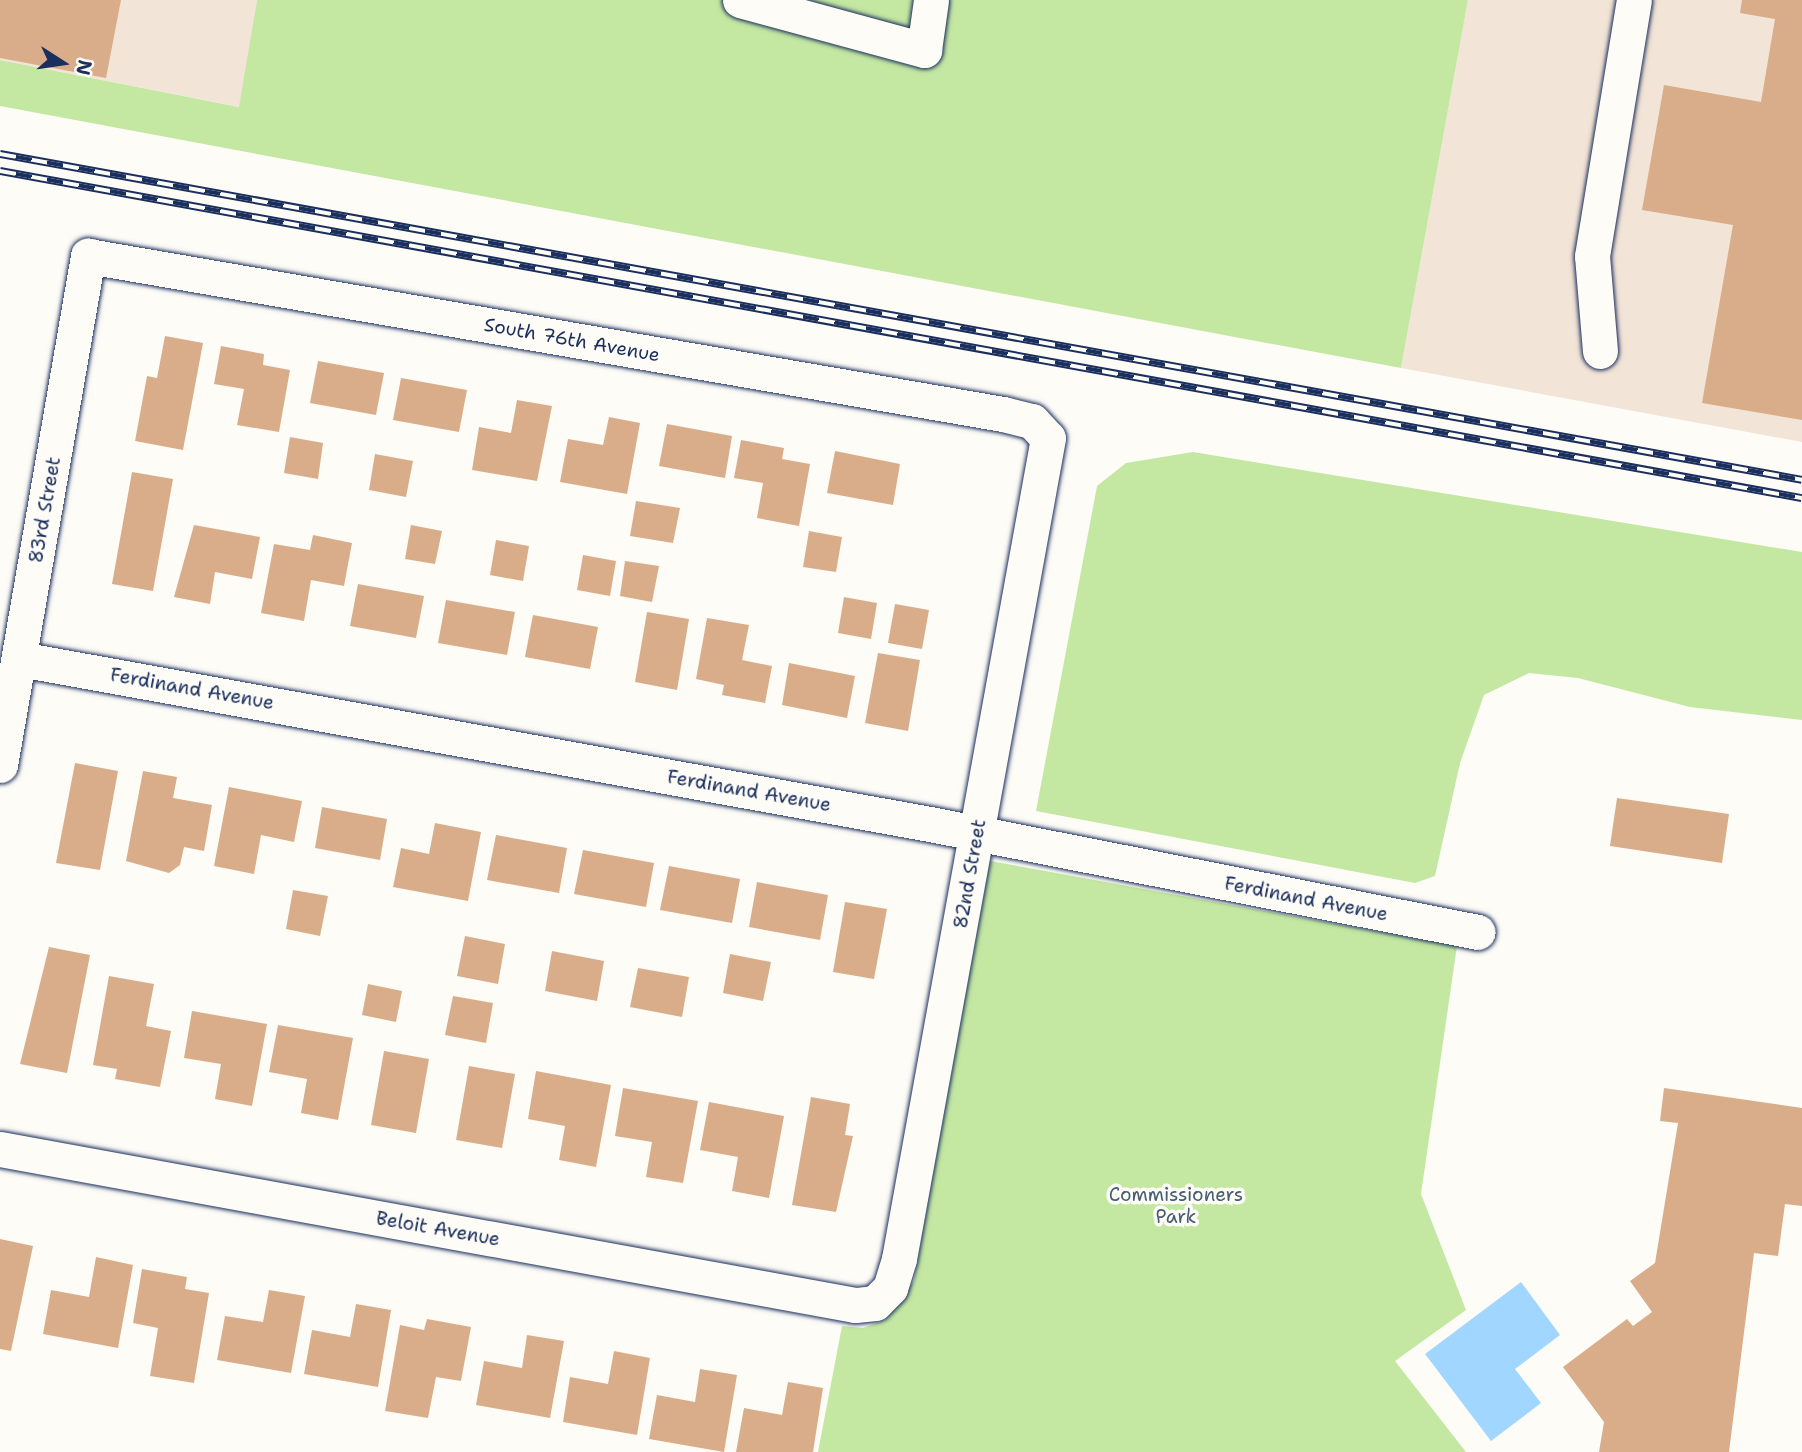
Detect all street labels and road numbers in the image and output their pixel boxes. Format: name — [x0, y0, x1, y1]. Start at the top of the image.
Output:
street label: South 76th Avenue — [482, 313, 662, 367]
street label: 83rd Street — [24, 455, 66, 565]
street label: Ferdinand Avenue — [108, 663, 276, 715]
street label: Ferdinand Avenue — [665, 765, 833, 817]
street label: 82nd Street — [949, 817, 991, 931]
street label: Ferdinand Avenue — [1222, 872, 1390, 926]
street label: Beloit Avenue — [374, 1207, 502, 1251]

